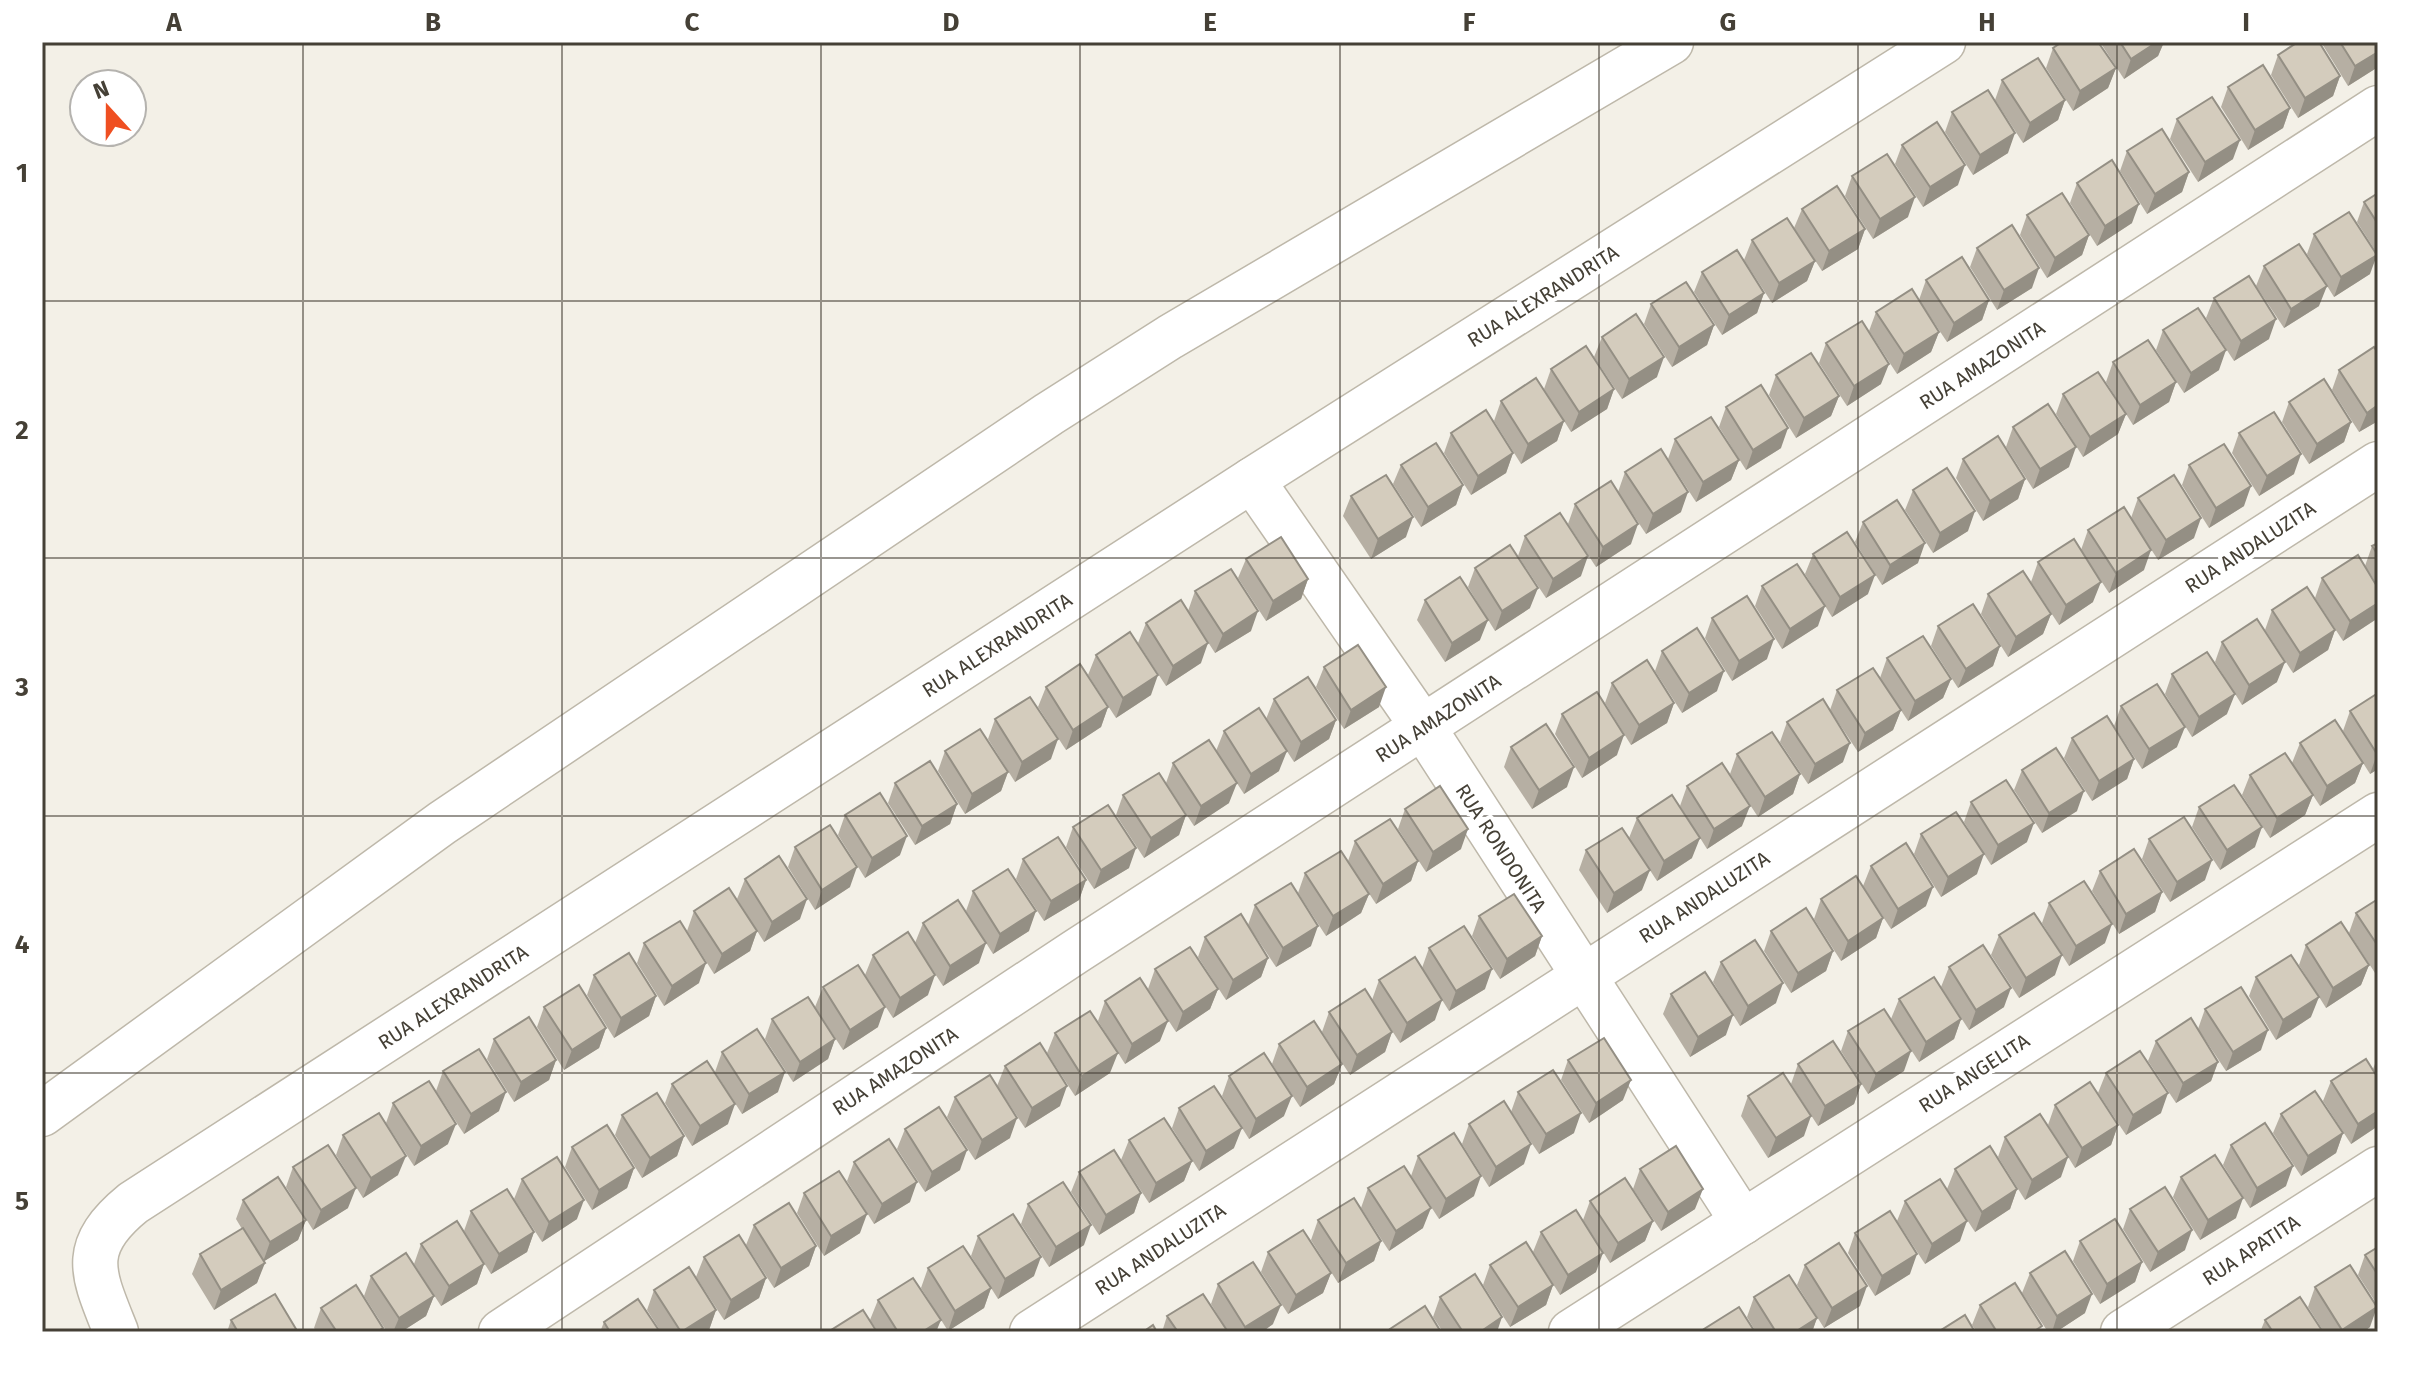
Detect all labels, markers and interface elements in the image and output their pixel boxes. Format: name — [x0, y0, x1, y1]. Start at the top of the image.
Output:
text: A — [165, 7, 182, 38]
text: B — [425, 7, 441, 38]
text: C — [685, 7, 700, 38]
text: D — [943, 7, 960, 38]
text: E — [1203, 7, 1217, 38]
text: F — [1463, 7, 1476, 38]
text: G — [1720, 7, 1736, 38]
text: H — [1978, 7, 1996, 38]
text: I — [2242, 7, 2250, 38]
north arrow — [68, 68, 148, 148]
text: N — [89, 75, 113, 105]
text: 1 — [16, 158, 28, 189]
street label: RUA ALEXRANDRITA — [1463, 240, 1623, 352]
street label: RUA AMAZONITA — [1915, 315, 2050, 414]
text: 2 — [15, 415, 29, 446]
street label: RUA ANDALUZITA — [2180, 496, 2320, 598]
street label: RUA ALEXRANDRITA — [918, 587, 1077, 702]
street label: RUA AMAZONITA — [1371, 668, 1506, 767]
text: 3 — [14, 672, 29, 703]
street label: RUA RONDONITA — [1451, 779, 1552, 917]
street label: RUA ANDALUZITA — [1634, 846, 1774, 948]
text: 4 — [15, 929, 30, 960]
street label: RUA ALEXRANDRITA — [374, 939, 533, 1054]
street label: RUA AMAZONITA — [828, 1021, 963, 1120]
street label: RUA ANGELITA — [1914, 1028, 2034, 1118]
text: 5 — [15, 1186, 29, 1217]
street label: RUA ANDALUZITA — [1090, 1198, 1230, 1300]
street label: RUA APATITA — [2198, 1209, 2305, 1290]

